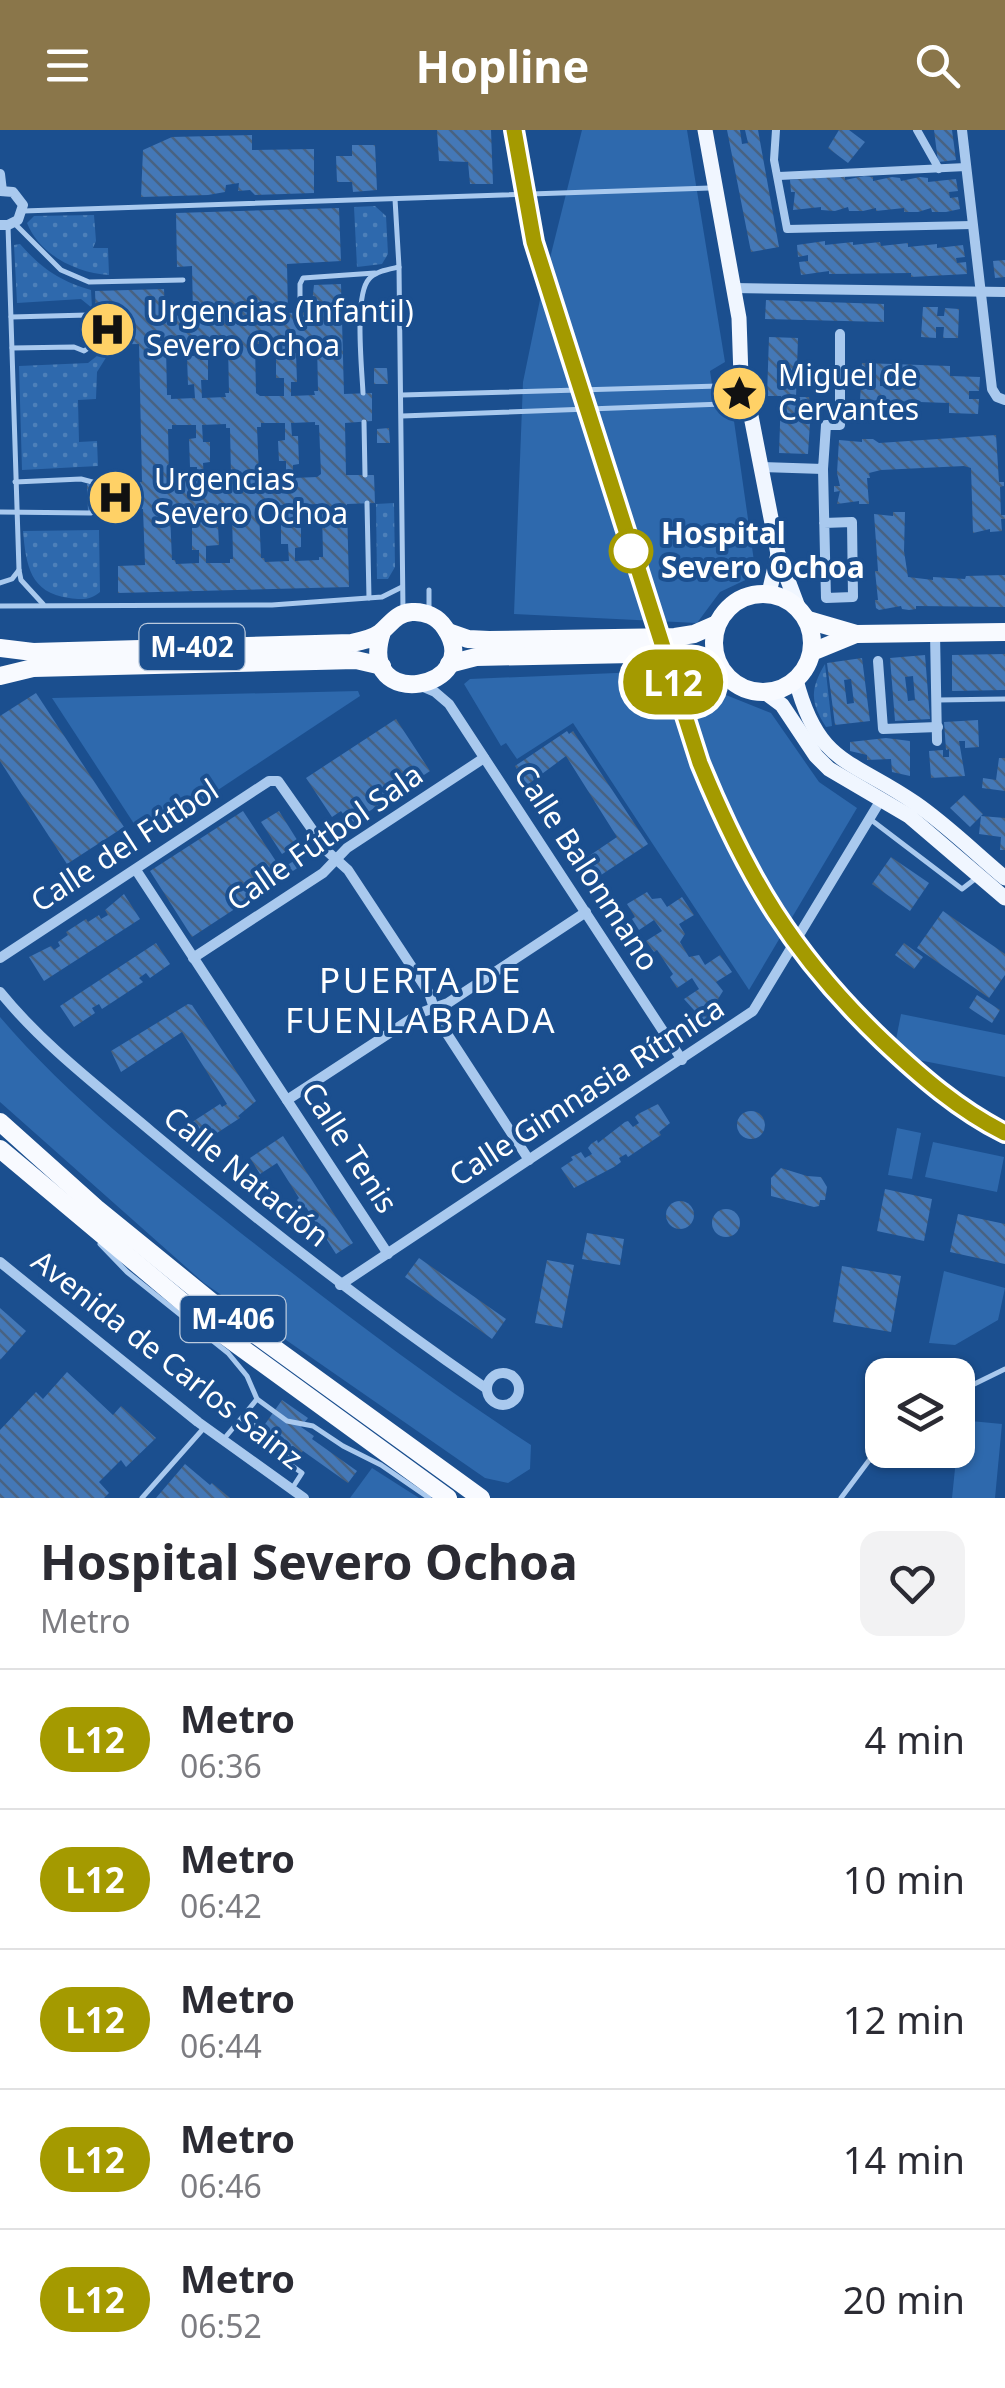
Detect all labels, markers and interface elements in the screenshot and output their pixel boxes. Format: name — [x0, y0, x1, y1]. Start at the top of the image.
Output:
text: Hopline — [416, 35, 589, 96]
icon: menu — [40, 38, 95, 93]
icon: search — [910, 38, 965, 93]
place label: Urgencias (Infantil) Severo Ochoa — [146, 290, 414, 365]
hospital icon: Urgencias (Infantil) Severo Ochoa — [77, 299, 137, 359]
place label: Miguel de Cervantes — [778, 354, 919, 429]
place icon: Miguel de Cervantes — [709, 363, 769, 423]
place label: Urgencias Severo Ochoa — [154, 458, 348, 533]
hospital icon: Urgencias Severo Ochoa — [85, 467, 145, 527]
place label: Hospital Severo Ochoa — [661, 512, 865, 587]
marker: Hospital Severo Ochoa — [610, 530, 652, 572]
road number: M-402 — [140, 624, 244, 670]
line badge: L12 — [616, 650, 730, 714]
text: L12 — [643, 659, 703, 706]
street label: Calle Fútbol Sala — [218, 754, 430, 920]
street label: Calle Balonmano — [505, 756, 669, 978]
street label: Calle del Fútbol — [22, 769, 226, 921]
district label: PUERTA DE FUENLABRADA — [285, 956, 557, 1043]
street label: Calle Gimnasia Rítmica — [441, 986, 732, 1195]
street label: Calle Tenis — [293, 1074, 408, 1220]
street label: Calle Natación — [156, 1096, 338, 1255]
street label: Avenida de Carlos Sainz — [24, 1240, 312, 1478]
road number: M-406 — [180, 1296, 286, 1342]
map controls — [865, 1358, 975, 1468]
button: layers — [865, 1358, 975, 1468]
text: Hospital Severo Ochoa — [40, 1529, 578, 1594]
button: heart — [860, 1531, 965, 1636]
text: Metro — [40, 1599, 131, 1642]
text: Metro — [180, 1692, 295, 1744]
text: 4 min — [865, 1713, 965, 1765]
text: L12 — [65, 1716, 125, 1763]
text: 06:36 — [180, 1744, 262, 1787]
text: Metro — [180, 1832, 295, 1884]
text: 10 min — [843, 1853, 965, 1905]
text: L12 — [65, 1856, 125, 1903]
text: 06:42 — [180, 1884, 262, 1927]
text: Metro — [180, 1972, 295, 2024]
text: 12 min — [843, 1993, 965, 2045]
text: L12 — [65, 1996, 125, 2043]
text: 06:44 — [180, 2024, 262, 2067]
text: Metro — [180, 2112, 295, 2164]
text: 14 min — [843, 2133, 965, 2185]
text: L12 — [65, 2136, 125, 2183]
text: 06:46 — [180, 2164, 262, 2207]
text: Metro — [180, 2252, 295, 2304]
text: 20 min — [843, 2273, 965, 2325]
text: L12 — [65, 2276, 125, 2323]
text: 06:52 — [180, 2304, 262, 2347]

